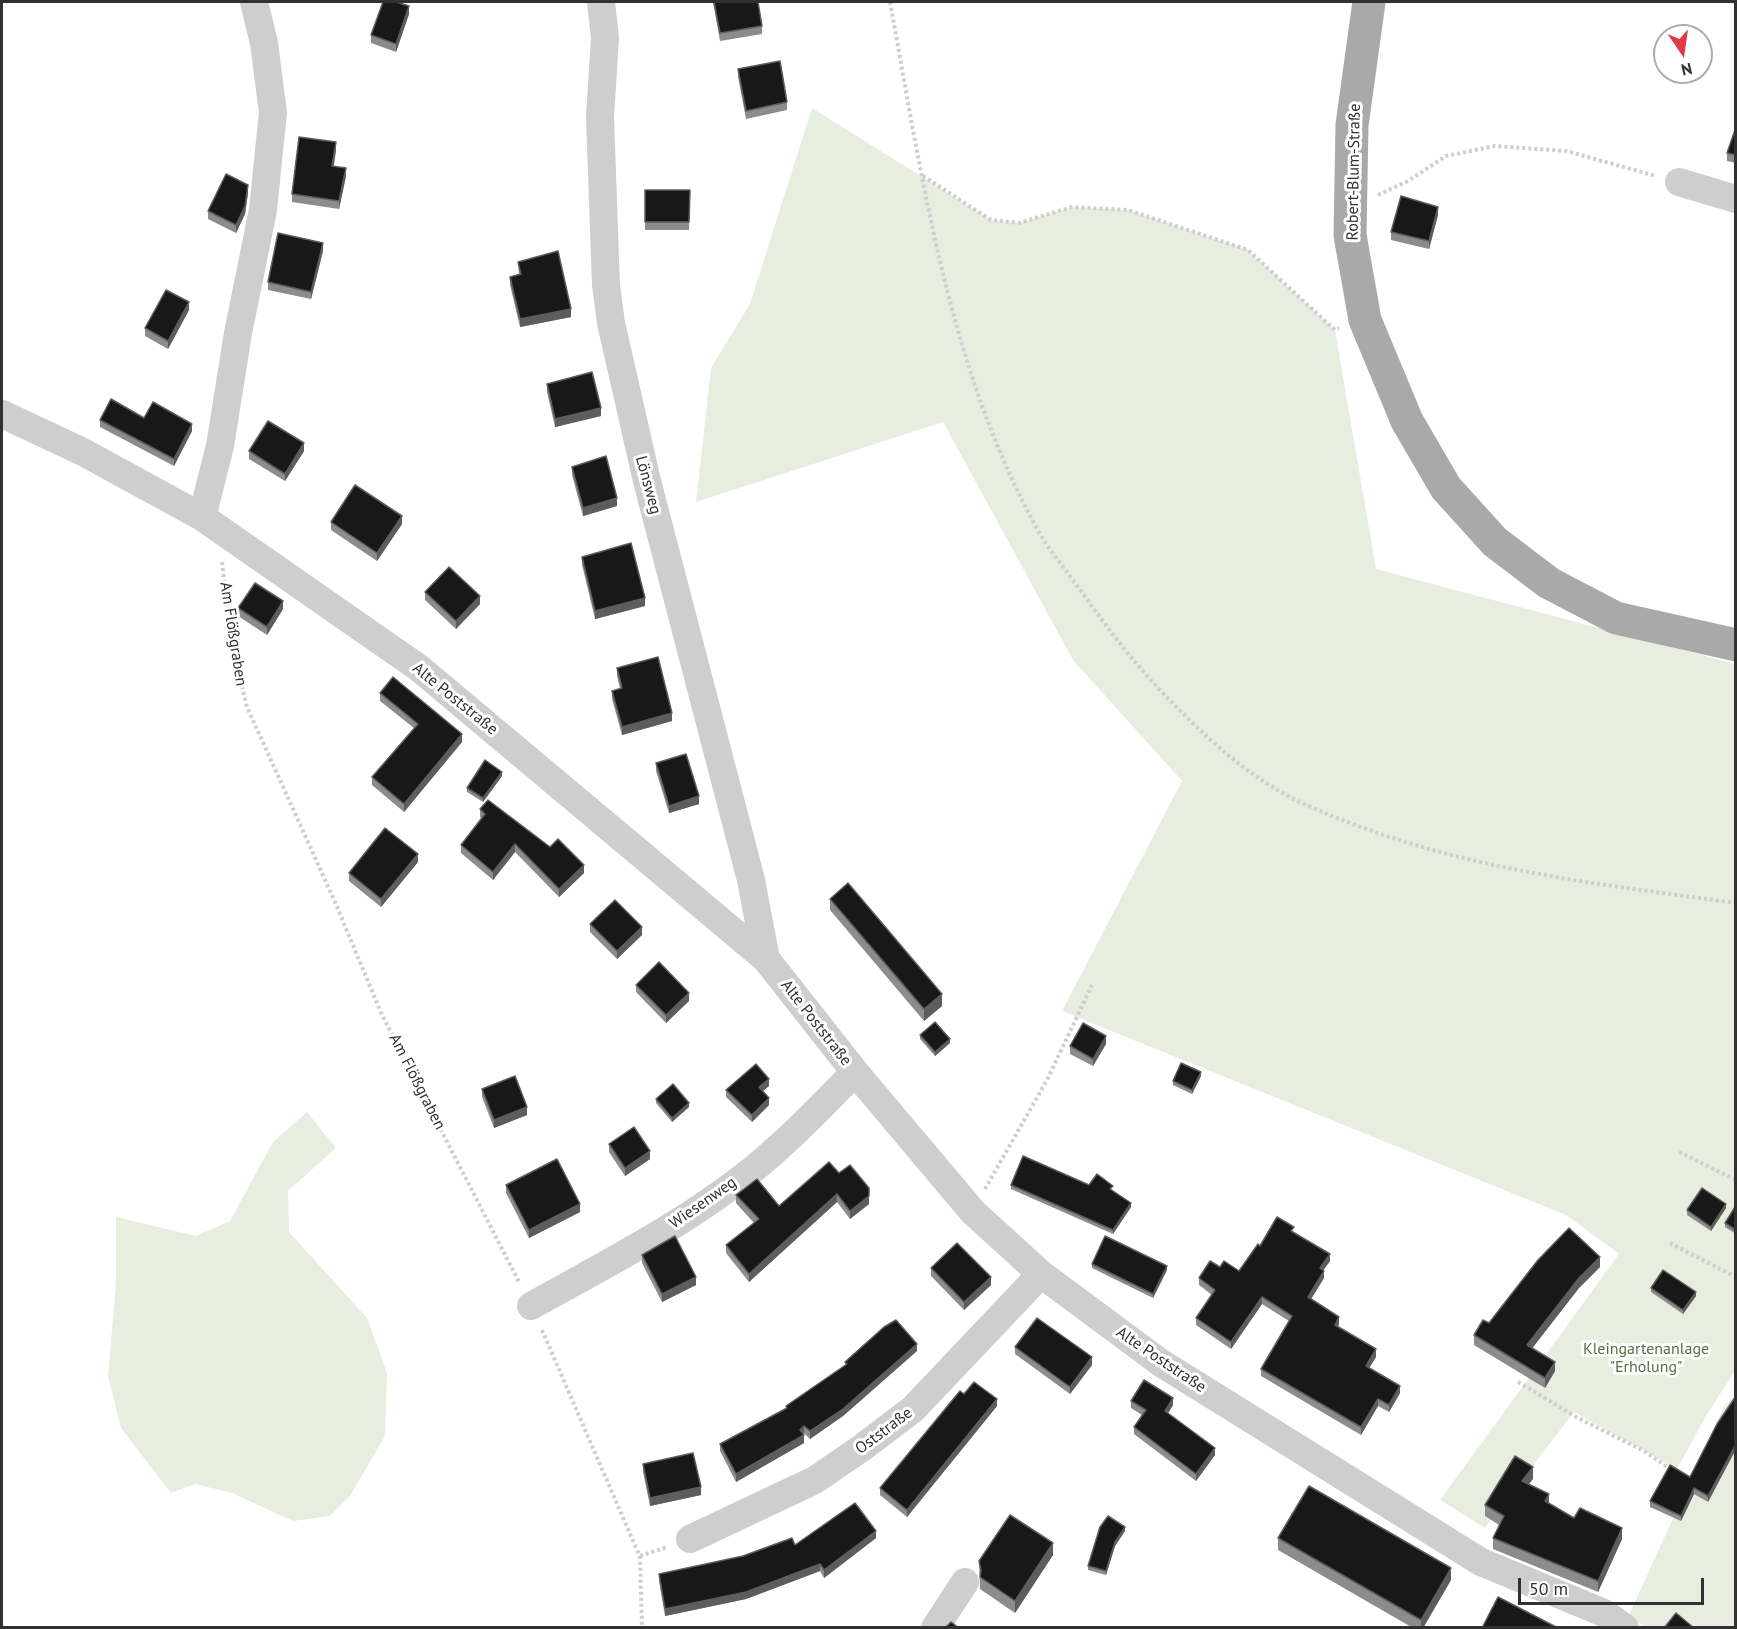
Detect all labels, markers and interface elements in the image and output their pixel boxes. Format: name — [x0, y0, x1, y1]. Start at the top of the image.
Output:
north arrow — [1653, 24, 1713, 84]
text: N — [1679, 59, 1694, 81]
street label: Robert-Blum-Straße — [1343, 103, 1365, 241]
street label: Lönsweg — [631, 454, 665, 516]
street label: Am Flößgraben — [215, 581, 251, 687]
street label: Alte Poststraße — [409, 659, 501, 739]
street label: Alte Poststraße — [776, 976, 856, 1070]
street label: Am Flößgraben — [385, 1031, 449, 1133]
street label: Wiesenweg — [666, 1173, 740, 1233]
street label: Alte Poststraße — [1113, 1323, 1209, 1397]
park label: Kleingartenanlage "Erholung" — [1583, 1339, 1709, 1377]
street label: Oststraße — [852, 1403, 916, 1459]
scale bar — [1521, 1566, 1707, 1604]
text: 50 m — [1529, 1577, 1568, 1600]

